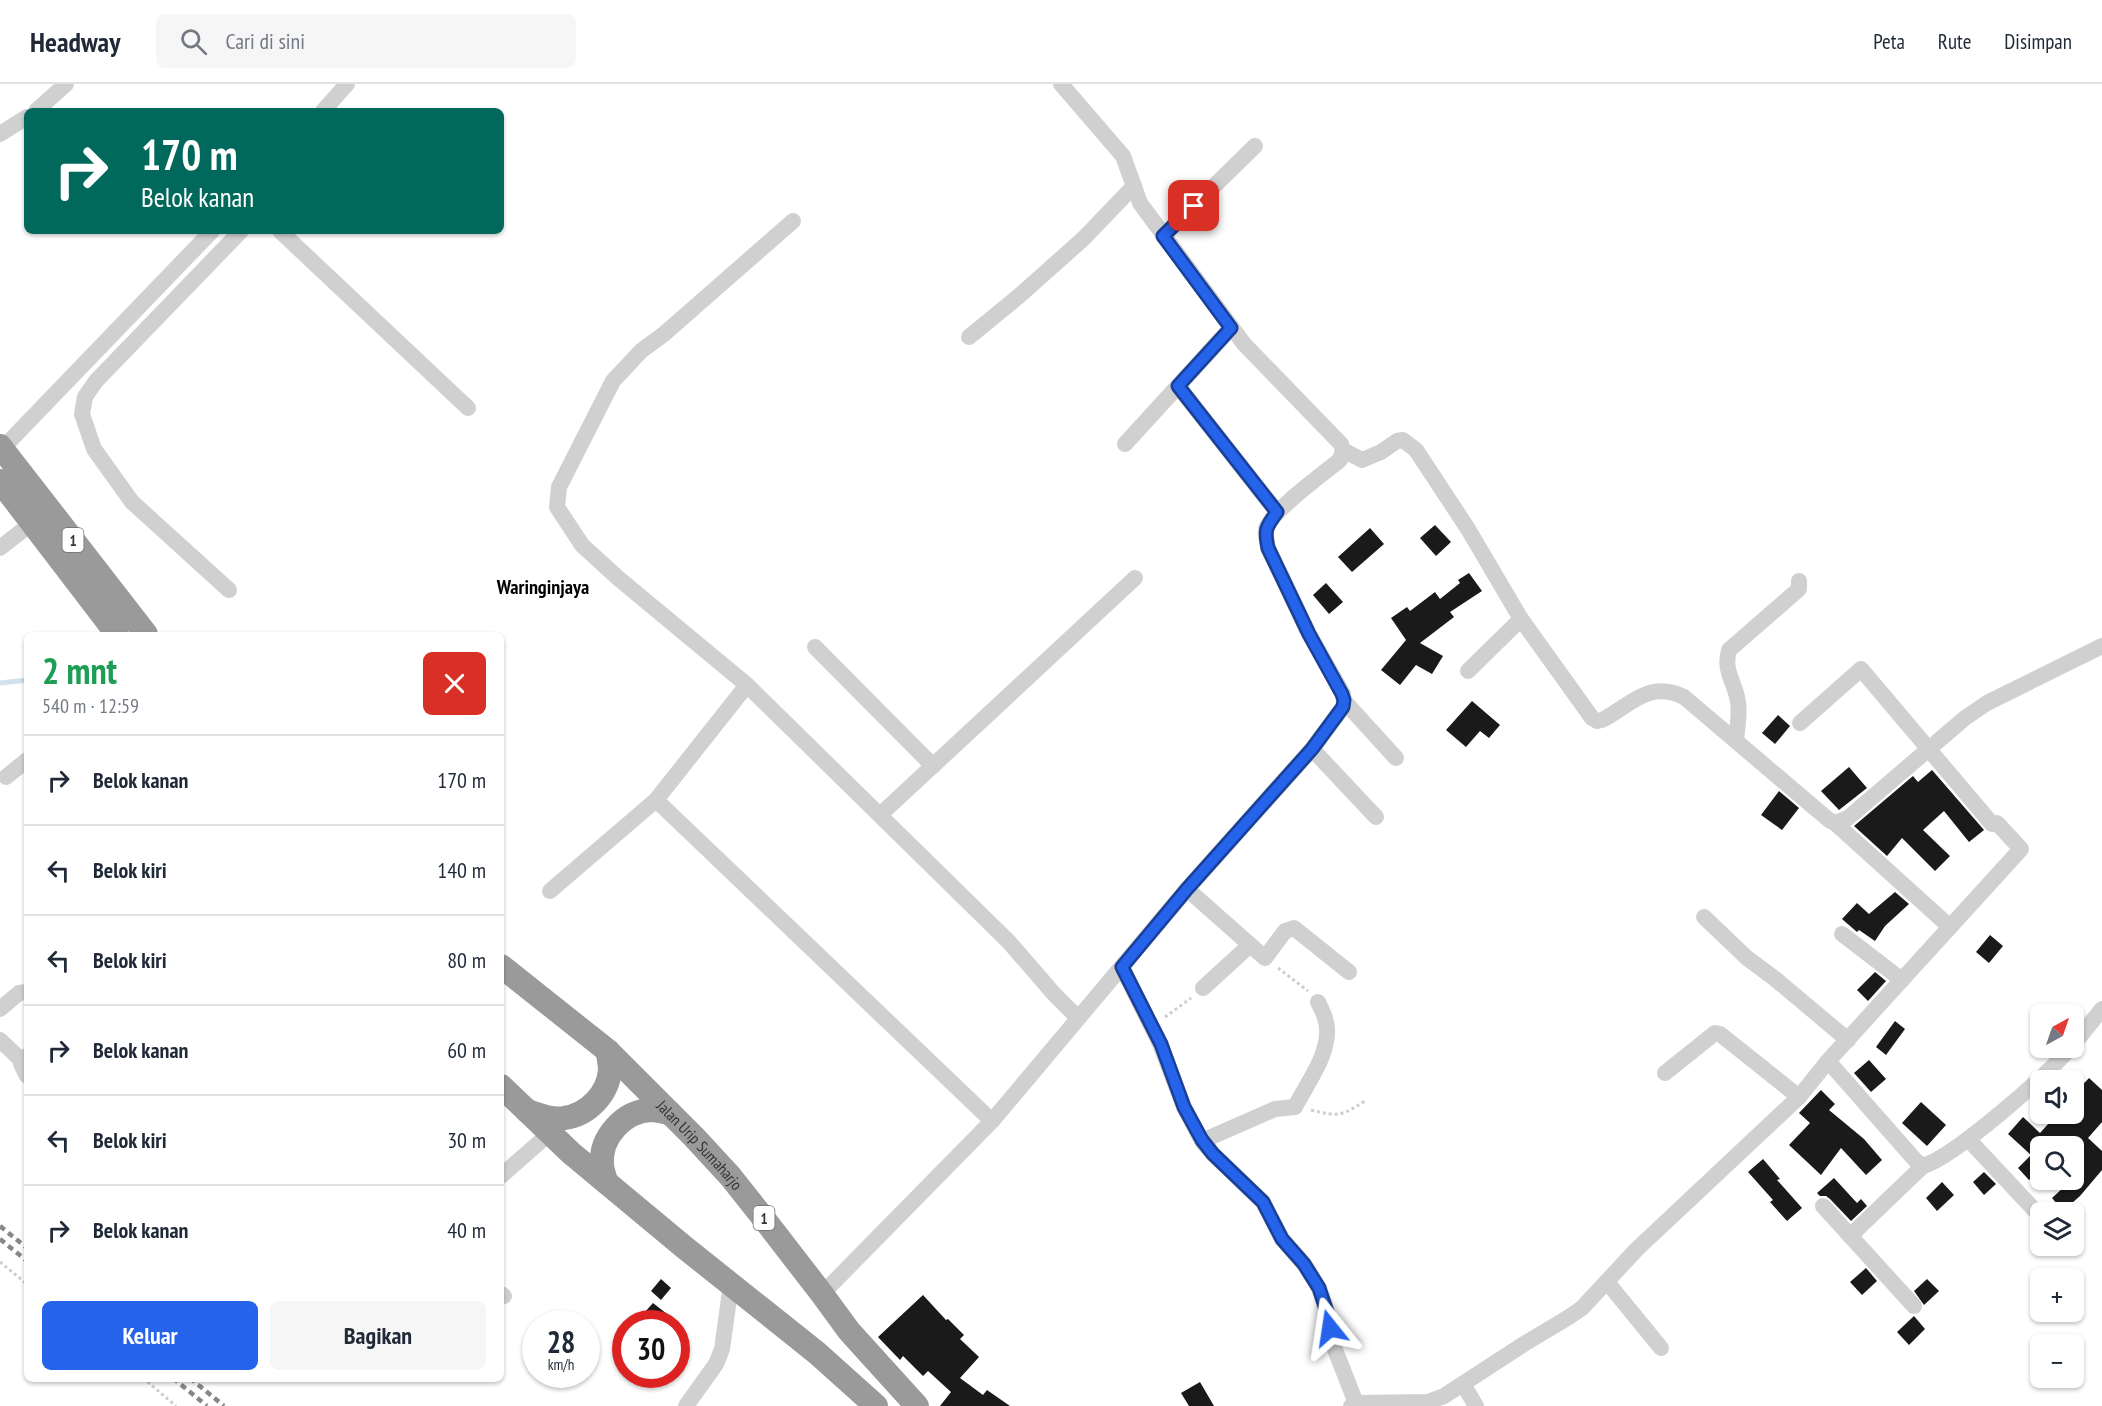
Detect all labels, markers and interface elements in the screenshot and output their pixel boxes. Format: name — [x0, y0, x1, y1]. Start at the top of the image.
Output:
search box — [156, 14, 576, 68]
text: Headway — [30, 23, 120, 60]
icon: search — [177, 25, 210, 58]
text: Cari di sini — [225, 27, 305, 55]
text: Peta — [1873, 28, 1905, 55]
text: Rute — [1938, 28, 1971, 55]
text: Disimpan — [2004, 28, 2072, 55]
text: 170 m — [141, 127, 238, 182]
icon: right — [42, 132, 120, 210]
text: Belok kanan — [141, 180, 254, 214]
pin — [1168, 180, 1219, 231]
icon: arrive — [1177, 189, 1210, 222]
road number: 1 — [62, 528, 84, 552]
district label: Waringinjaya — [496, 574, 589, 600]
text: 2 mnt — [42, 647, 117, 694]
button: close — [423, 652, 486, 715]
text: 540 m · 12:59 — [42, 693, 139, 719]
icon: right — [42, 764, 75, 797]
text: Belok kanan — [93, 766, 188, 794]
text: 170 m — [437, 766, 486, 794]
icon: left — [42, 854, 75, 887]
text: Belok kiri — [93, 856, 167, 884]
text: 140 m — [437, 856, 486, 884]
icon: left — [42, 944, 75, 977]
text: Belok kiri — [93, 946, 167, 974]
text: 80 m — [447, 946, 486, 974]
north arrow — [2030, 1004, 2084, 1058]
map controls — [2030, 1004, 2084, 1388]
icon: right — [42, 1034, 75, 1067]
text: Belok kanan — [93, 1036, 188, 1064]
text: 60 m — [447, 1036, 486, 1064]
button: sound — [2030, 1070, 2084, 1124]
street label: Jalan Urip Sumaharjo — [652, 1095, 747, 1194]
icon: left — [42, 1124, 75, 1157]
text: Belok kiri — [93, 1126, 167, 1154]
text: 30 m — [447, 1126, 486, 1154]
button: search — [2030, 1136, 2084, 1190]
button: layers — [2030, 1202, 2084, 1256]
road number: 1 — [754, 1206, 774, 1230]
icon: right — [42, 1214, 75, 1247]
text: Belok kanan — [93, 1216, 188, 1244]
text: 40 m — [447, 1216, 486, 1244]
button: + — [2030, 1268, 2084, 1322]
position arrow — [1298, 1296, 1362, 1360]
button: Keluar — [42, 1301, 258, 1370]
button: Bagikan — [270, 1301, 486, 1370]
speed limit sign: 30 — [612, 1310, 690, 1388]
text: 28 — [547, 1322, 575, 1361]
button: − — [2030, 1334, 2084, 1388]
text: km/h — [548, 1355, 574, 1374]

